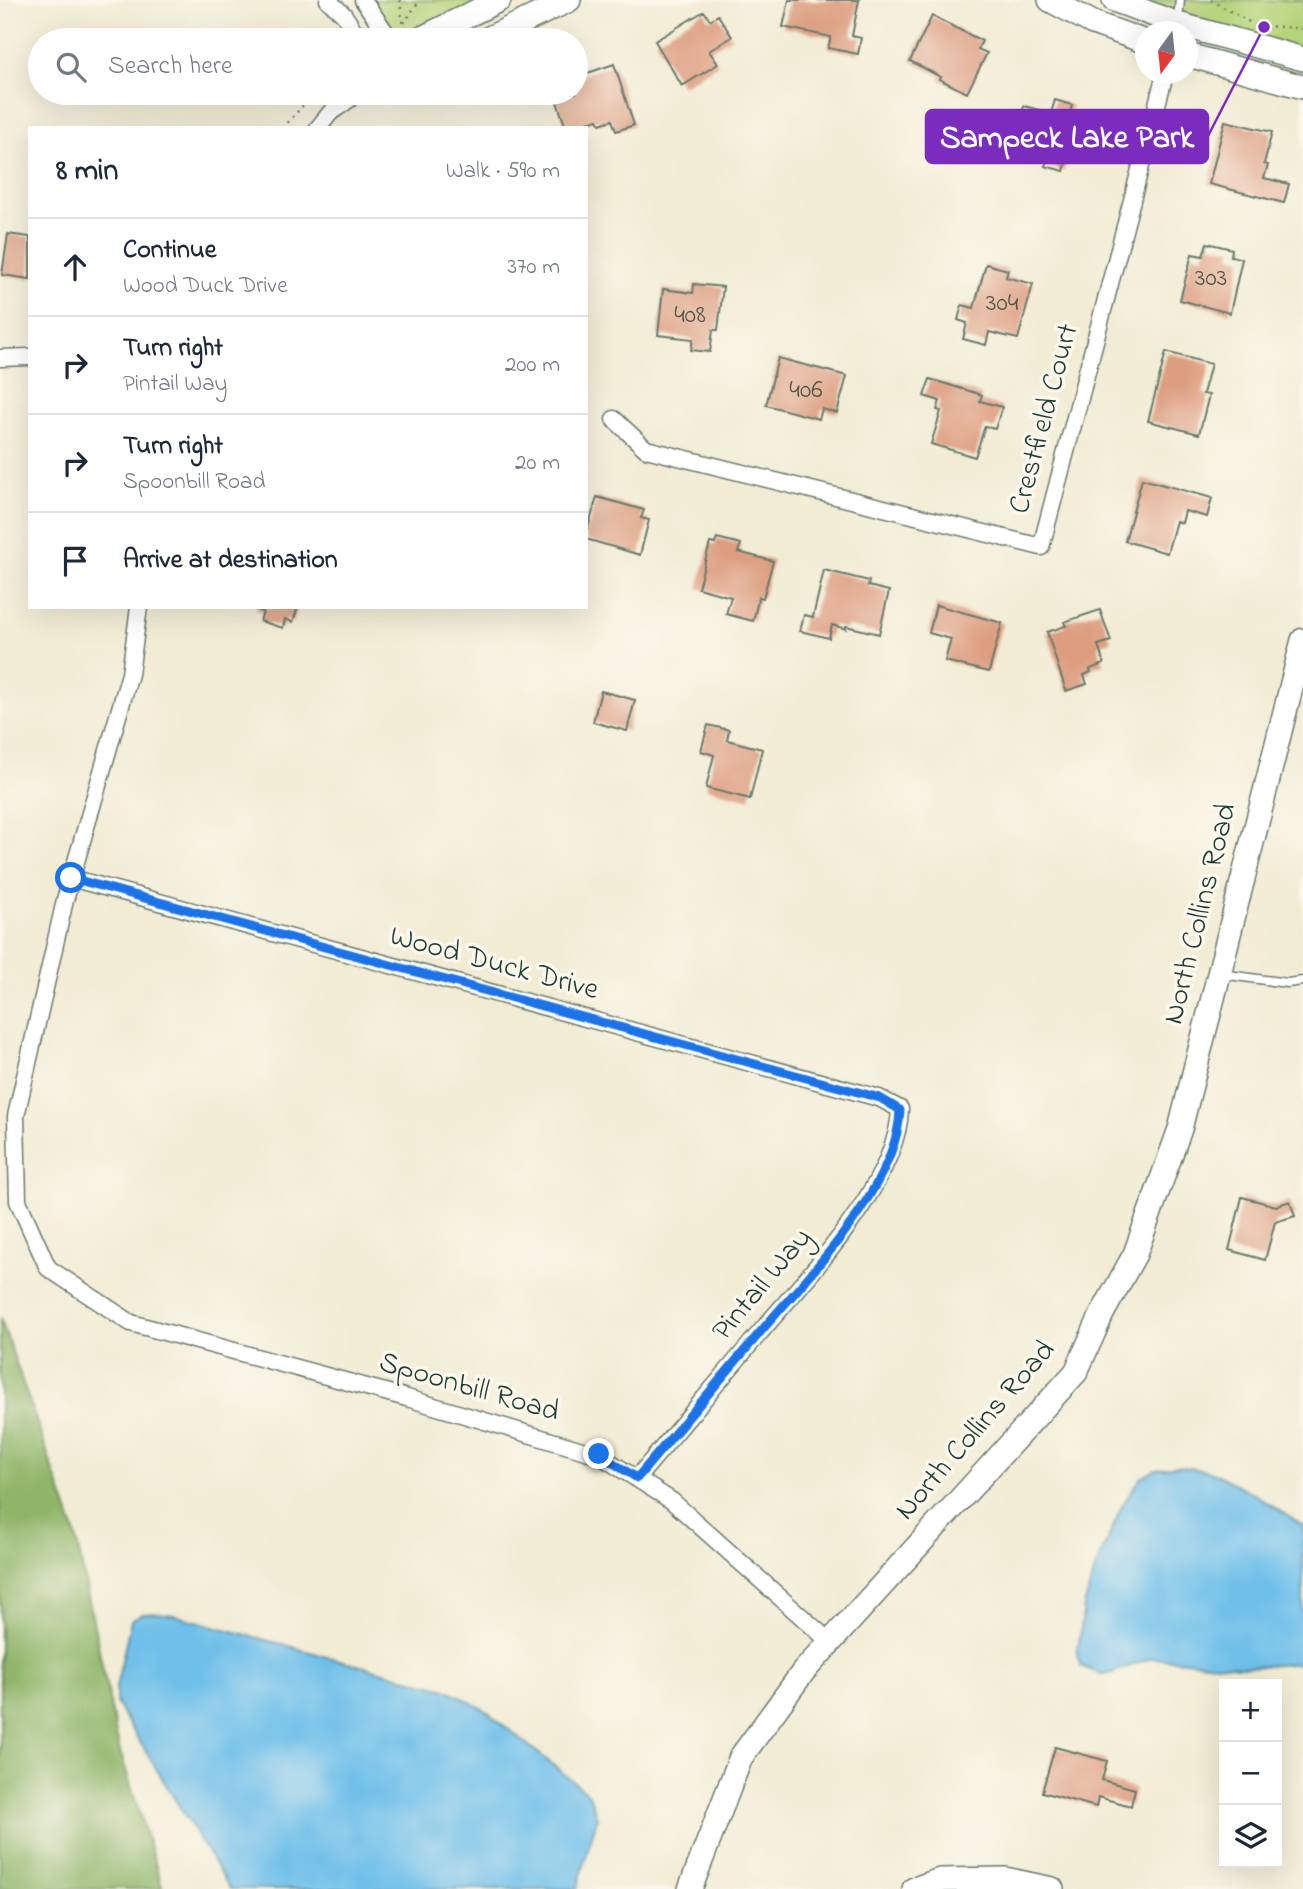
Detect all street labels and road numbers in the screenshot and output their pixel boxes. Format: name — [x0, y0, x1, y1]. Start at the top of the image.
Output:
street label: Crestfield Court — [998, 319, 1092, 519]
street label: North Collins Road — [1152, 799, 1250, 1029]
street label: Wood Duck Drive — [385, 915, 604, 1013]
street label: Pintail Way — [702, 1219, 824, 1351]
street label: North Collins Road — [885, 1331, 1067, 1531]
street label: Spoonbill Road — [374, 1341, 564, 1435]

